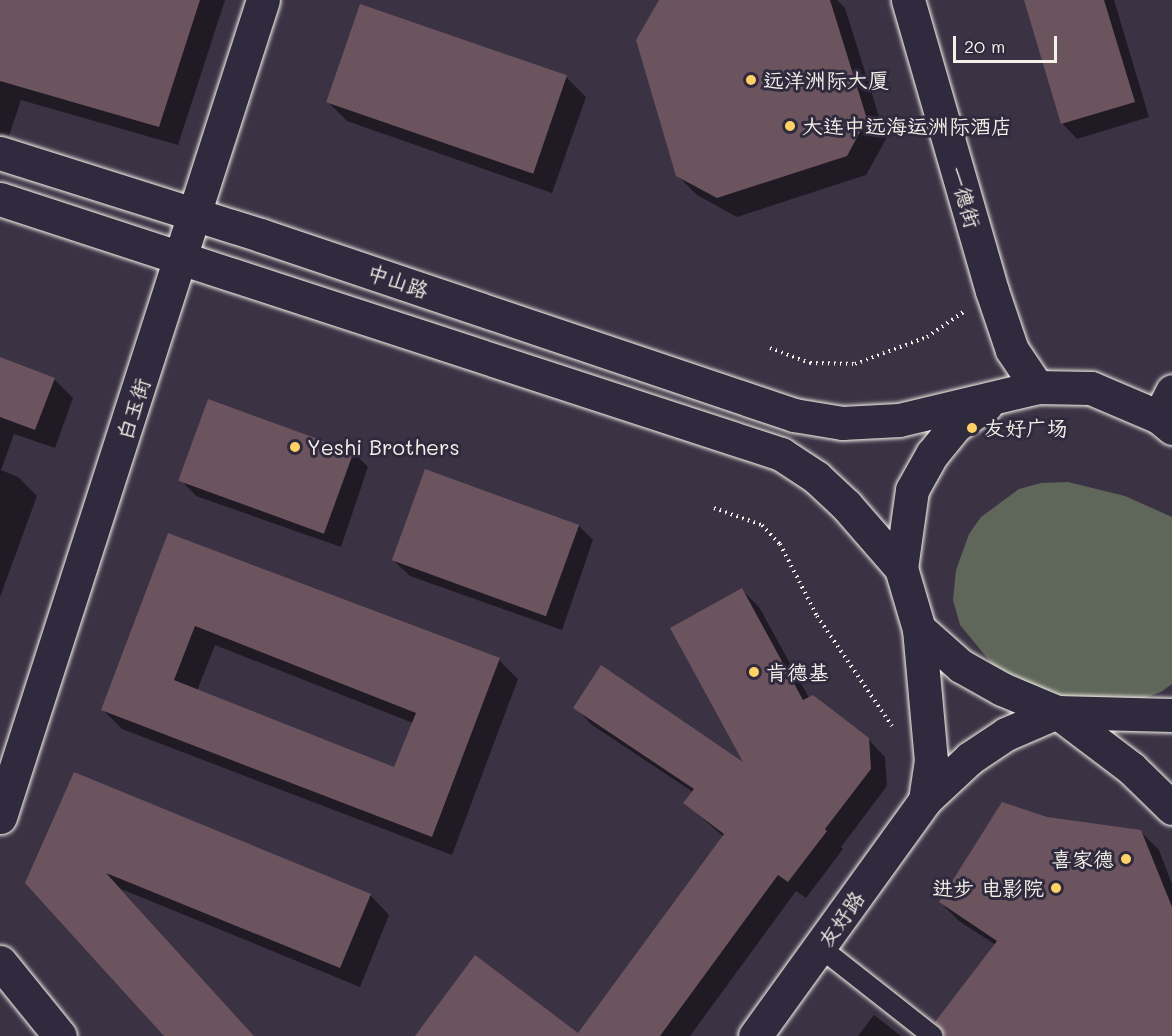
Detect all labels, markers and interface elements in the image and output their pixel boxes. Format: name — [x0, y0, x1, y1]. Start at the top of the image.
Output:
scale bar — [956, 24, 1060, 62]
text: 20 m — [964, 34, 1005, 58]
place label: 远洋洲际大厦 — [763, 67, 889, 93]
marker: 远洋洲际大厦 — [744, 73, 758, 87]
place label: 大连中远海运洲际酒店 — [802, 113, 1012, 139]
marker: 大连中远海运洲际酒店 — [783, 119, 797, 133]
street label: 一德街 — [944, 163, 986, 231]
street label: 中山路 — [364, 259, 432, 303]
street label: 白玉街 — [111, 375, 155, 443]
place label: 友好广场 — [984, 415, 1068, 441]
marker: 友好广场 — [965, 421, 979, 435]
place label: Yeshi Brothers — [307, 434, 460, 460]
marker: Yeshi Brothers — [288, 440, 302, 454]
place label: 肯德基 — [766, 659, 829, 685]
marker: 肯德基 — [747, 665, 761, 679]
place label: 喜家德 — [1051, 846, 1114, 872]
marker: 喜家德 — [1119, 852, 1133, 866]
place label: 进步 电影院 — [932, 875, 1044, 901]
marker: 进步 电影院 — [1049, 881, 1063, 895]
street label: 友好路 — [813, 886, 869, 952]

